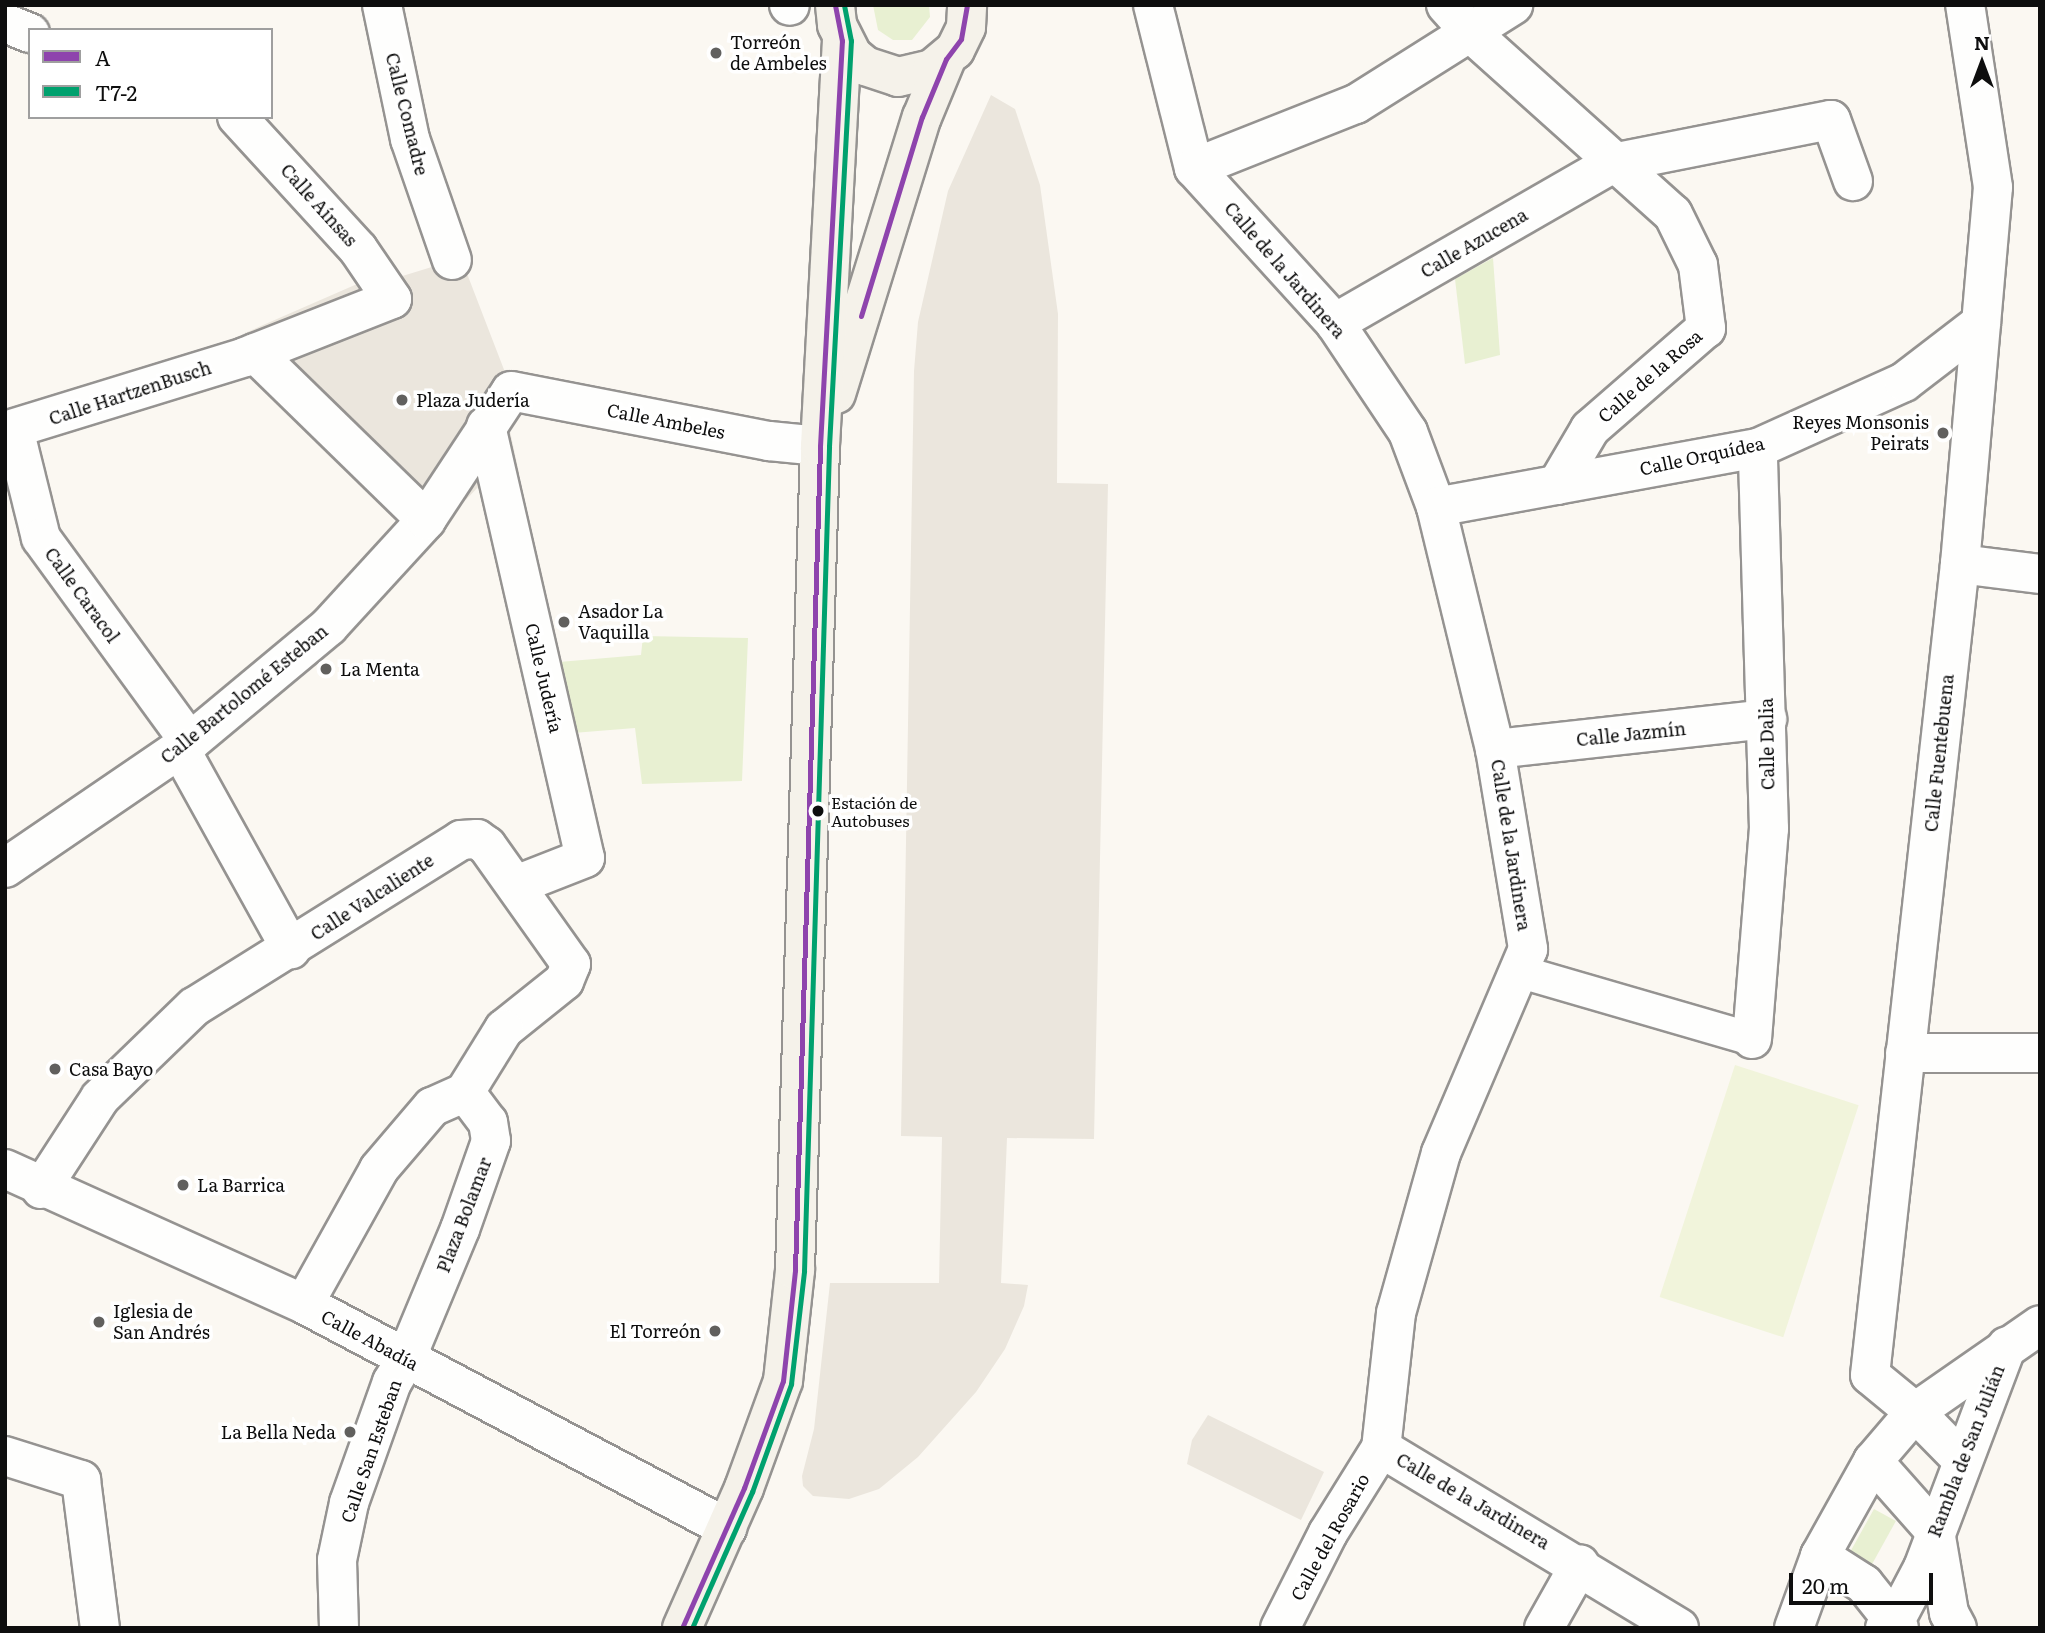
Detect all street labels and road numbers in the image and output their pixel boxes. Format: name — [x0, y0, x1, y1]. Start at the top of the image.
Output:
street label: Calle Comadre — [381, 50, 433, 178]
street label: Calle Aínsas — [276, 159, 362, 251]
street label: Calle de la Jardinera — [1220, 197, 1350, 343]
street label: Calle Azucena — [1417, 204, 1531, 282]
street label: Calle de la Rosa — [1594, 325, 1706, 427]
street label: Calle HartzenBusch — [46, 357, 214, 429]
street label: Calle Ambeles — [605, 399, 727, 443]
street label: Calle Orquídea — [1638, 432, 1766, 480]
street label: Calle Caracol — [40, 543, 124, 647]
street label: Calle Bartolomé Esteban — [156, 620, 332, 768]
street label: Calle Judería — [521, 621, 567, 735]
street label: Calle Fuentebuena — [1920, 673, 1958, 833]
street label: Calle Dalia — [1755, 698, 1779, 790]
street label: Calle Jazmín — [1575, 718, 1687, 750]
street label: Calle de la Jardinera — [1487, 758, 1535, 932]
street label: Calle Valcaliente — [306, 849, 438, 945]
street label: Plaza Bolamar — [432, 1154, 496, 1276]
street label: Calle Abadía — [318, 1305, 422, 1375]
street label: Rambla de San Julián — [1923, 1362, 2009, 1540]
street label: Calle San Esteban — [336, 1376, 406, 1526]
street label: Calle de la Jardinera — [1393, 1448, 1553, 1554]
street label: Calle del Rosario — [1286, 1470, 1374, 1604]

